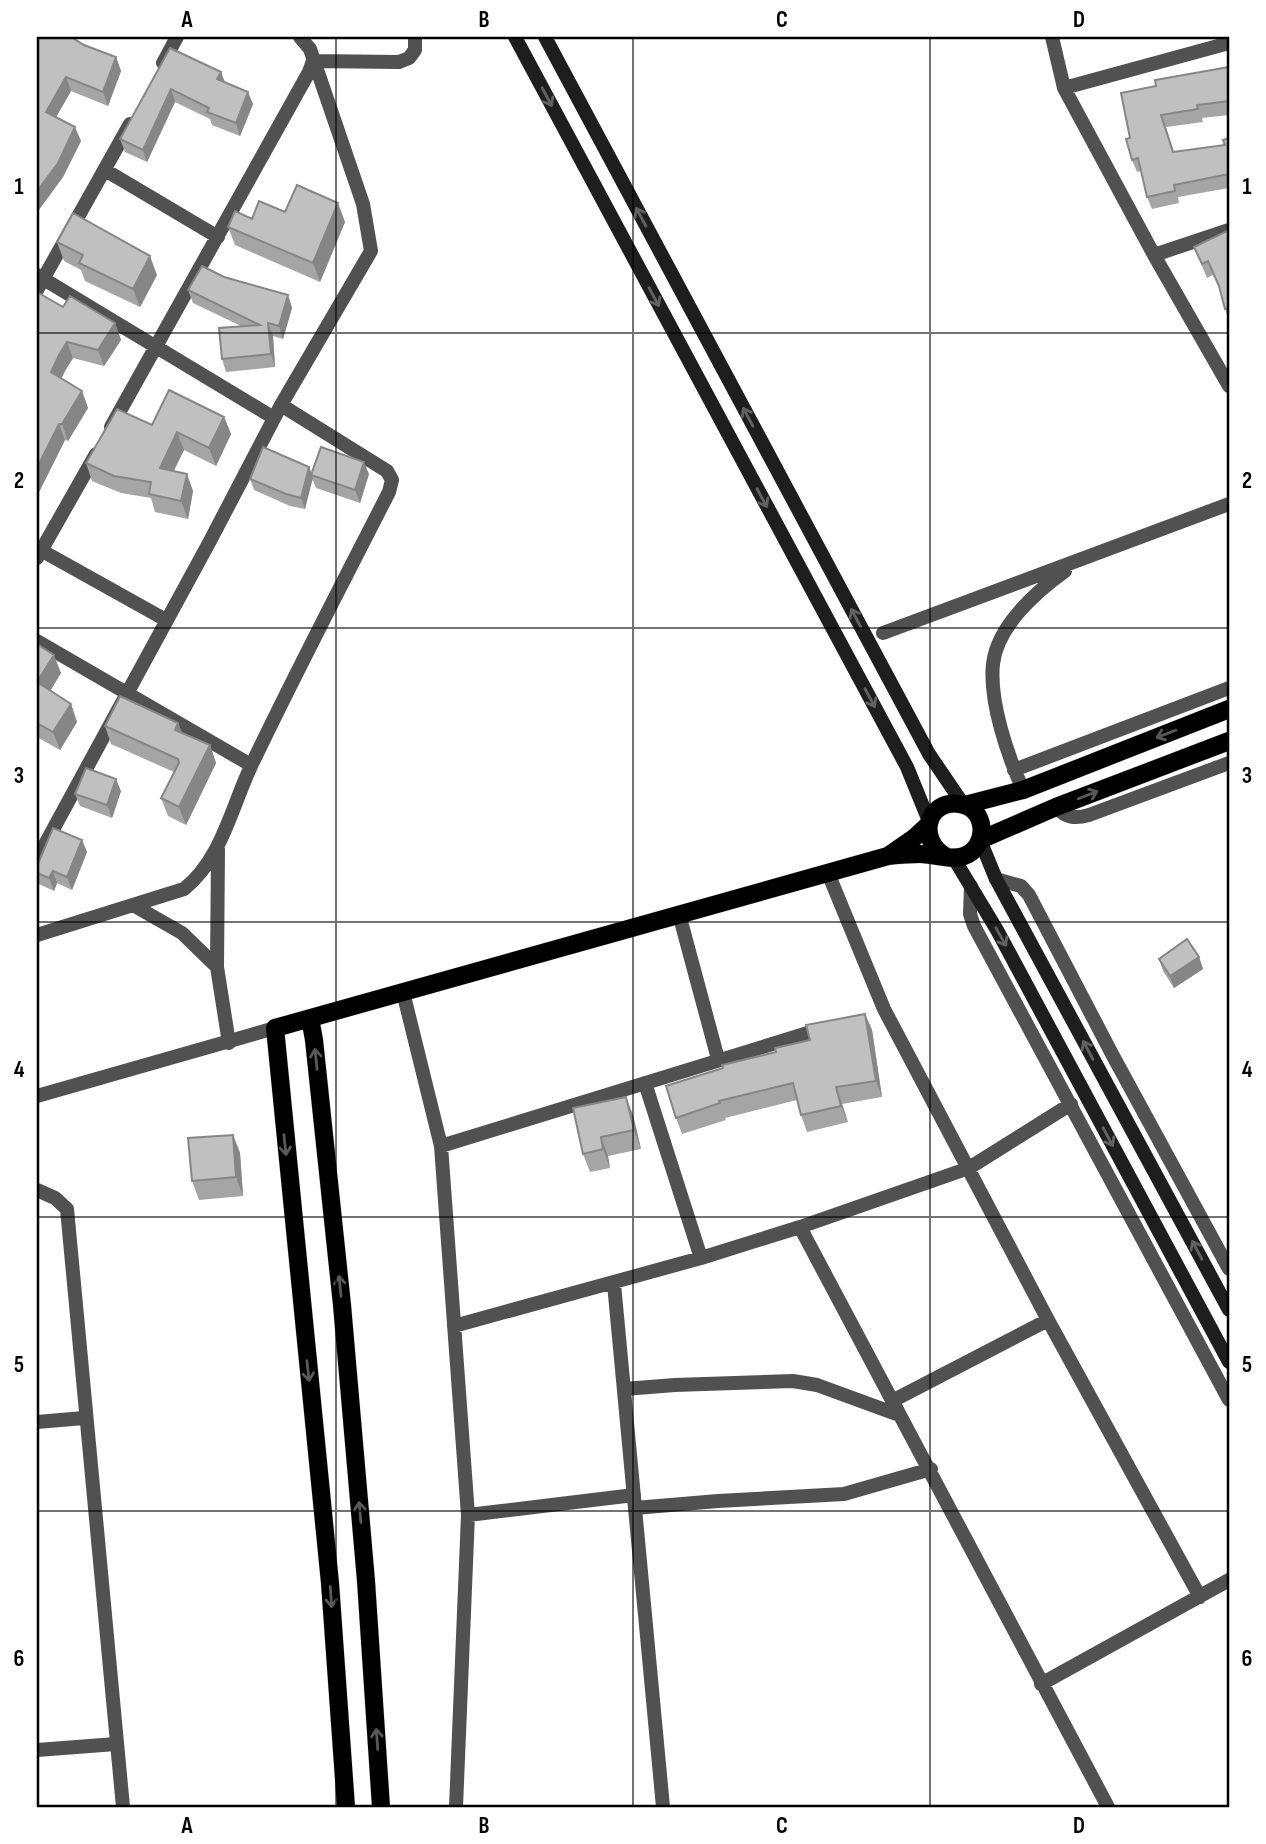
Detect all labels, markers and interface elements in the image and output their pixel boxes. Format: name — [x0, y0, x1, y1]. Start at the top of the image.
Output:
text: A — [181, 6, 194, 34]
text: B — [479, 6, 490, 34]
text: C — [776, 6, 788, 34]
text: D — [1073, 6, 1085, 34]
one-way arrow — [541, 86, 554, 107]
text: 1 — [14, 173, 24, 201]
text: 1 — [1242, 173, 1252, 201]
one-way arrow — [634, 207, 647, 228]
one-way arrow — [648, 287, 662, 307]
one-way arrow — [741, 408, 755, 428]
text: 2 — [14, 467, 24, 495]
text: 2 — [1242, 467, 1252, 495]
one-way arrow — [756, 487, 769, 508]
one-way arrow — [848, 608, 862, 629]
one-way arrow — [863, 688, 877, 708]
one-way arrow — [1155, 729, 1177, 742]
text: 3 — [14, 762, 24, 790]
text: 3 — [1242, 762, 1252, 790]
one-way arrow — [1077, 787, 1098, 800]
one-way arrow — [994, 926, 1008, 946]
one-way arrow — [1081, 1040, 1095, 1061]
one-way arrow — [309, 1049, 322, 1071]
text: 4 — [14, 1056, 25, 1084]
text: 4 — [1242, 1056, 1253, 1084]
one-way arrow — [1102, 1126, 1116, 1147]
one-way arrow — [279, 1133, 292, 1156]
one-way arrow — [1190, 1240, 1203, 1261]
one-way arrow — [333, 1275, 346, 1298]
text: 5 — [14, 1351, 24, 1379]
text: 5 — [1242, 1351, 1252, 1379]
one-way arrow — [302, 1359, 315, 1382]
one-way arrow — [353, 1501, 366, 1524]
one-way arrow — [325, 1586, 338, 1608]
text: 6 — [14, 1645, 24, 1673]
text: 6 — [1242, 1645, 1252, 1673]
one-way arrow — [370, 1728, 383, 1751]
text: A — [181, 1812, 194, 1840]
text: B — [479, 1812, 490, 1840]
text: C — [776, 1812, 788, 1840]
text: D — [1073, 1812, 1085, 1840]

